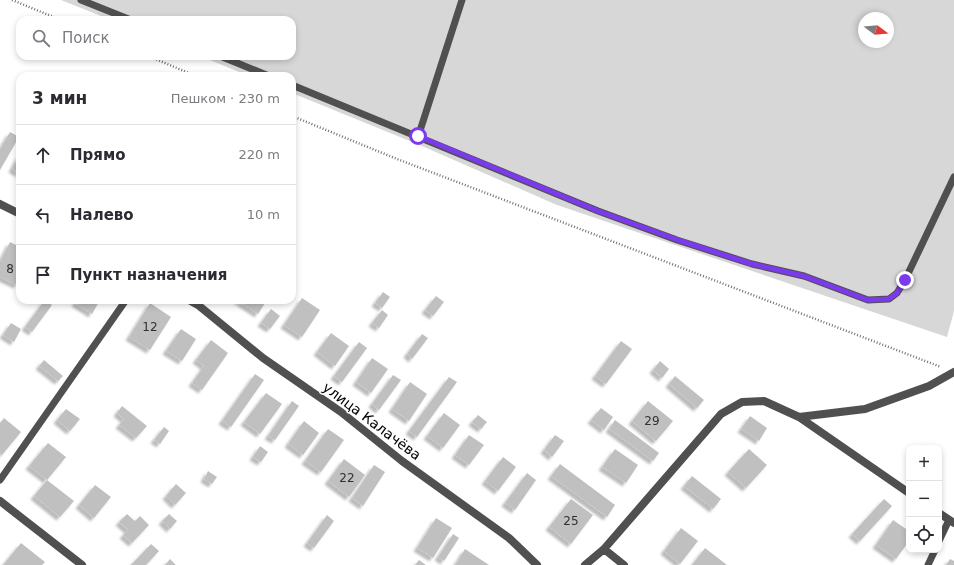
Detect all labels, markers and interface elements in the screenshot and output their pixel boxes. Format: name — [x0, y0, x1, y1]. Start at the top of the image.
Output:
north arrow — [858, 12, 894, 48]
search box — [16, 16, 296, 60]
icon: search — [30, 27, 52, 49]
text: Поиск — [62, 29, 110, 47]
text: 3 мин — [32, 88, 87, 108]
text: Пешком · 230 m — [171, 91, 280, 106]
route start — [409, 127, 427, 145]
icon: ahead — [32, 144, 54, 166]
text: Прямо — [70, 146, 126, 164]
text: 220 m — [238, 147, 280, 162]
icon: left — [32, 204, 54, 226]
text: Налево — [70, 206, 134, 224]
text: 10 m — [247, 207, 280, 222]
house number: 8 — [6, 262, 14, 276]
icon: arrive — [32, 264, 54, 286]
text: Пункт назначения — [70, 266, 227, 284]
route end — [896, 271, 914, 289]
house number: 12 — [142, 320, 158, 334]
street label: улица Калачёва — [320, 379, 424, 463]
house number: 29 — [644, 414, 660, 428]
map controls — [906, 445, 942, 553]
button: + — [906, 445, 942, 481]
house number: 22 — [339, 471, 355, 485]
button: − — [906, 481, 942, 517]
house number: 25 — [563, 514, 579, 528]
button: locate — [906, 517, 942, 553]

